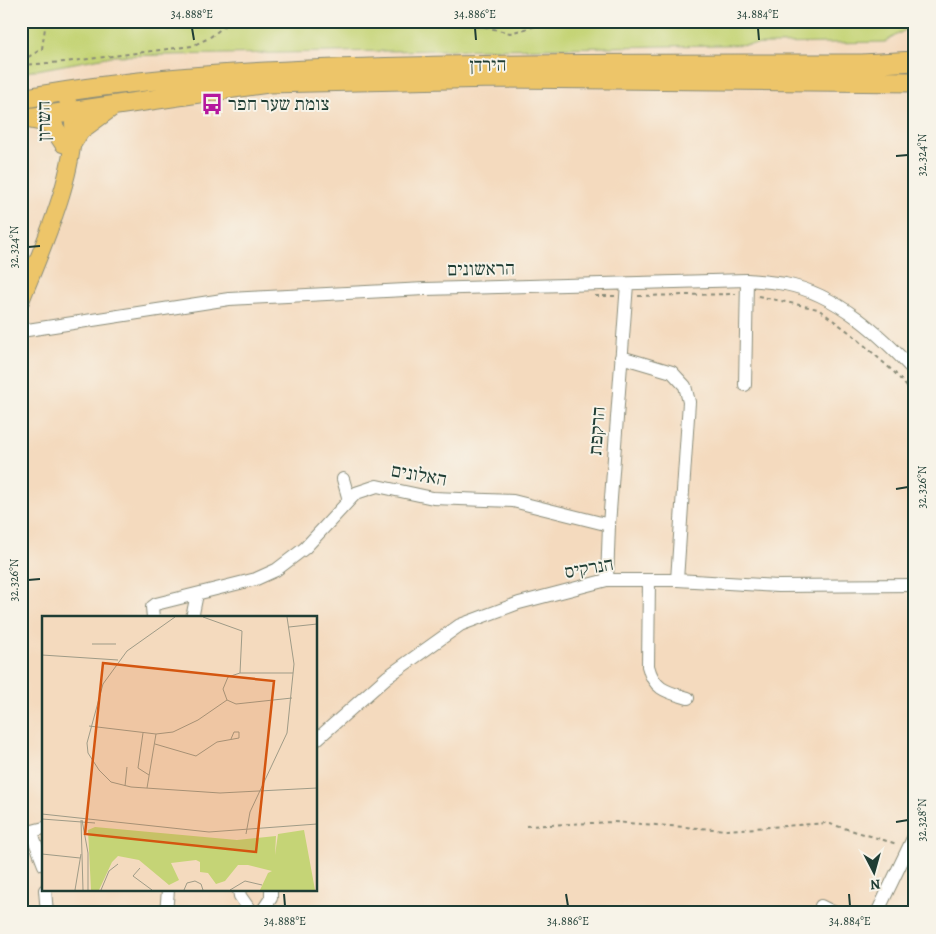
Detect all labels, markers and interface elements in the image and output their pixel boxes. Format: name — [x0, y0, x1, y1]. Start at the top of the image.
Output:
text: 34.888°E — [171, 6, 213, 22]
text: 34.886°E — [454, 6, 496, 22]
text: 34.884°E — [737, 6, 779, 22]
street label: הירדן — [469, 52, 507, 78]
bus stop icon: צומת שער חפר — [199, 91, 225, 117]
place label: צומת שער חפר — [228, 91, 330, 117]
street label: השרון — [31, 101, 57, 141]
text: 32.324°N — [914, 133, 930, 176]
text: 32.324°N — [6, 225, 22, 268]
street label: הראשונים — [447, 255, 515, 283]
street label: הרקפת — [582, 406, 612, 456]
street label: האלונים — [389, 457, 449, 493]
text: 32.326°N — [914, 465, 930, 508]
street label: הנרקיס — [562, 551, 616, 585]
text: 32.326°N — [6, 558, 22, 601]
inset map — [42, 616, 318, 892]
text: 32.328°N — [914, 798, 930, 842]
north arrow — [848, 846, 898, 896]
text: N — [869, 874, 881, 894]
text: 34.888°E — [264, 913, 306, 929]
text: 34.886°E — [547, 913, 589, 929]
text: 34.884°E — [829, 913, 871, 929]

